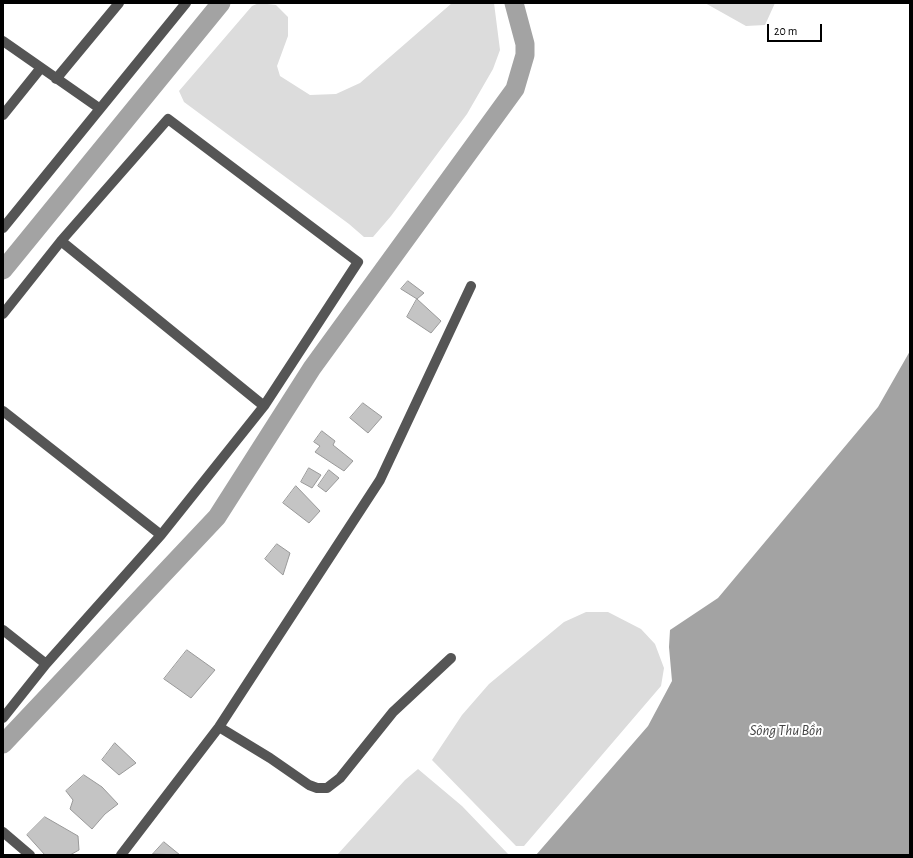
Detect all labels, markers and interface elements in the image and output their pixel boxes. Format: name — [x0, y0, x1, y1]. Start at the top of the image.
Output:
scale bar — [769, 16, 824, 42]
text: 20 m — [774, 25, 797, 37]
water label: Sông Thu Bồn — [750, 721, 822, 739]

